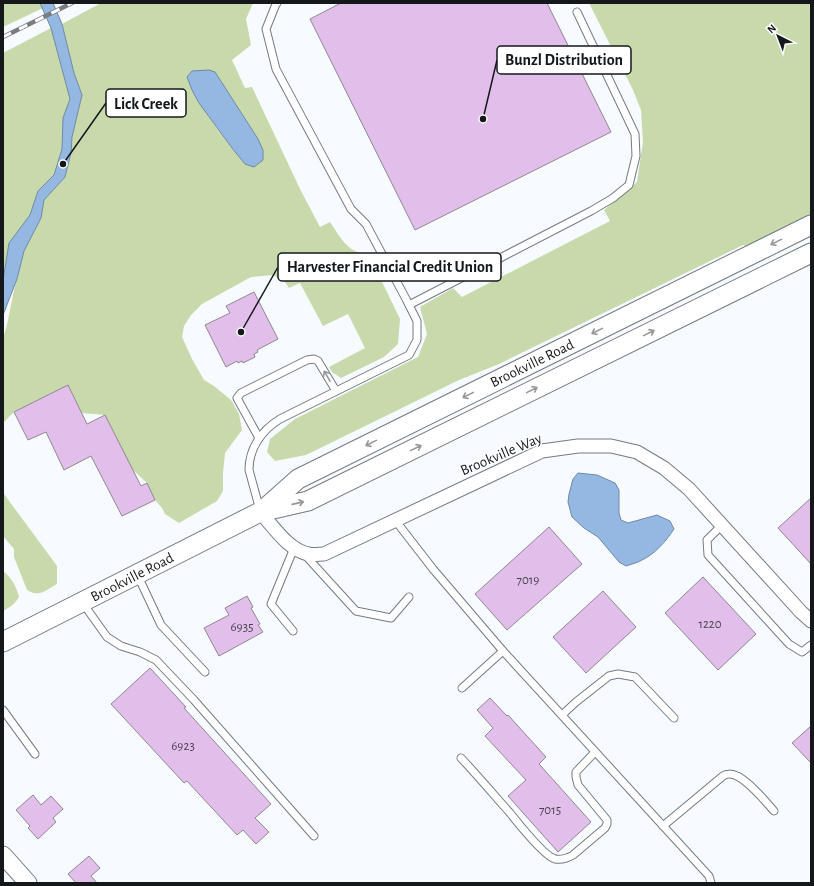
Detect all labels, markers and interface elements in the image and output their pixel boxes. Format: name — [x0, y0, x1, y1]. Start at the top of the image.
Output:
north arrow — [758, 16, 798, 56]
text: N — [765, 22, 778, 36]
callout: Bunzl Distribution — [497, 46, 631, 74]
text: Bunzl Distribution — [505, 52, 623, 68]
callout: Lick Creek — [106, 89, 186, 117]
text: Lick Creek — [114, 96, 178, 112]
one-way arrow — [770, 239, 782, 247]
callout: Harvester Financial Credit Union — [278, 253, 501, 281]
text: Harvester Financial Credit Union — [287, 259, 493, 275]
one-way arrow — [591, 328, 603, 335]
one-way arrow — [643, 329, 655, 336]
street label: Brookville Road — [488, 337, 577, 390]
one-way arrow — [323, 370, 330, 382]
one-way arrow — [526, 386, 538, 393]
one-way arrow — [462, 392, 474, 399]
street label: Brookville Way — [458, 430, 545, 478]
one-way arrow — [365, 440, 377, 447]
one-way arrow — [410, 444, 422, 451]
one-way arrow — [292, 499, 305, 506]
street label: Brookville Road — [88, 550, 176, 605]
house number: 7019 — [517, 574, 539, 587]
house number: 1220 — [698, 618, 722, 631]
house number: 6935 — [230, 621, 254, 634]
house number: 6923 — [171, 740, 195, 753]
house number: 7015 — [539, 804, 561, 817]

